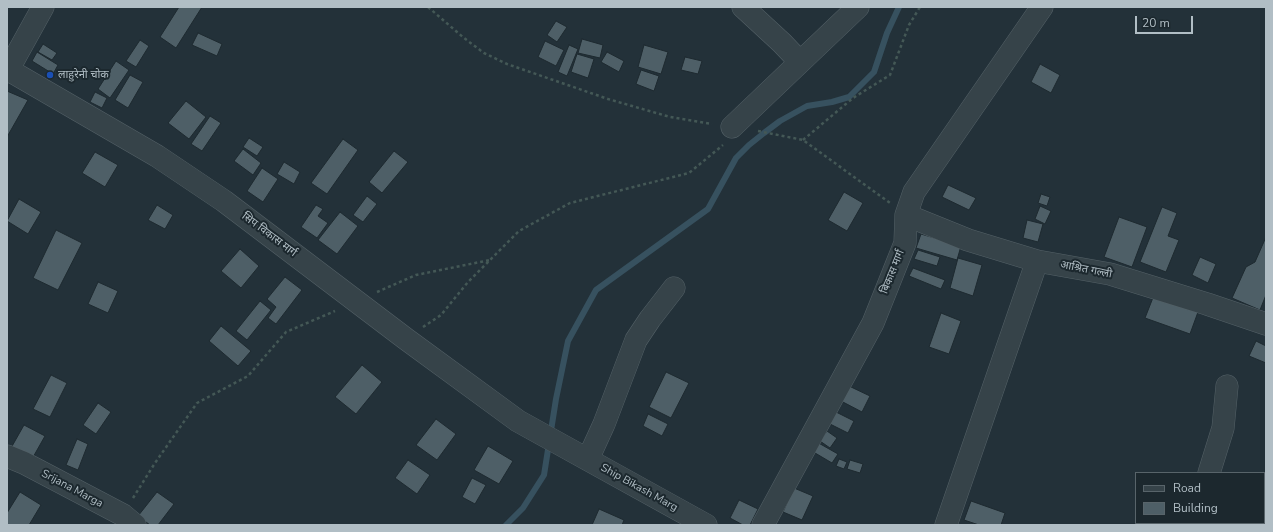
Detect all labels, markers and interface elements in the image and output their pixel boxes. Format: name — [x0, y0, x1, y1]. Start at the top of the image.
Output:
scale bar — [1137, 8, 1195, 34]
text: 20 m — [1142, 15, 1170, 31]
place label: लाहुरेनी चोक — [58, 68, 109, 82]
marker: लाहुरेनी चोक — [45, 70, 55, 80]
street label: सिप विकास मार्ग — [239, 210, 299, 260]
street label: बिकास मार्ग — [878, 248, 908, 296]
street label: आश्रित गल्ली — [1059, 259, 1113, 281]
street label: Ship Bikash Marg — [598, 461, 680, 515]
street label: Srijana Marga — [39, 467, 105, 511]
legend — [1135, 472, 1265, 524]
text: Road — [1173, 480, 1201, 496]
text: Building — [1173, 500, 1218, 516]

